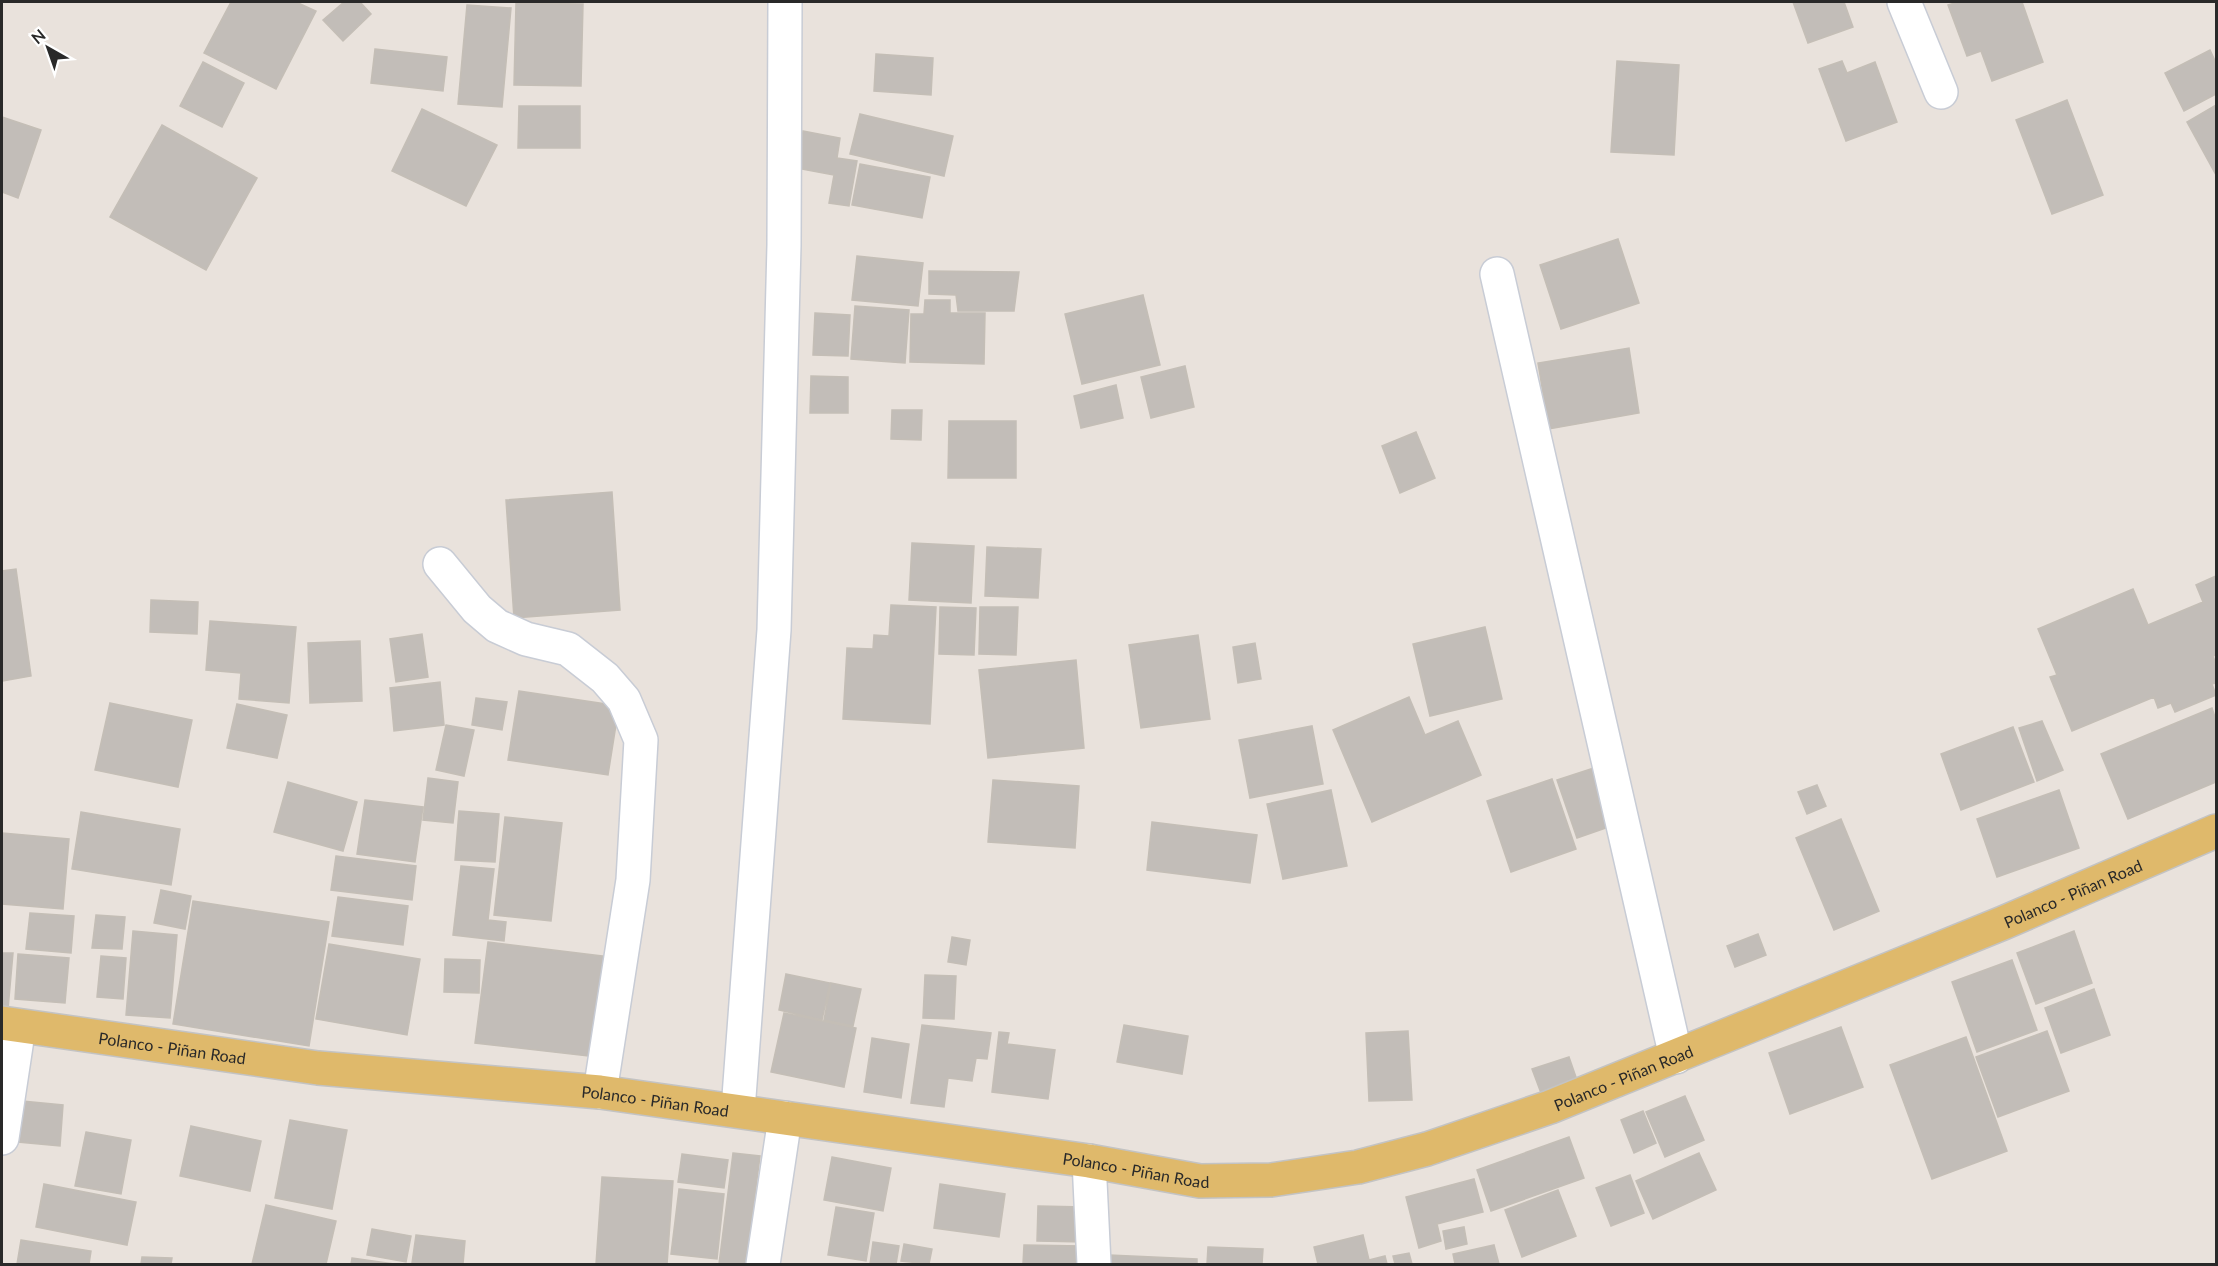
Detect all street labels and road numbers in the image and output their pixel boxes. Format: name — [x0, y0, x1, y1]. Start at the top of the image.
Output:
street label: Polanco - Piñan Road — [2001, 855, 2145, 931]
street label: Polanco - Piñan Road — [97, 1027, 247, 1067]
street label: Polanco - Piñan Road — [1551, 1041, 1695, 1114]
street label: Polanco - Piñan Road — [581, 1081, 730, 1120]
street label: Polanco - Piñan Road — [1062, 1148, 1210, 1190]

